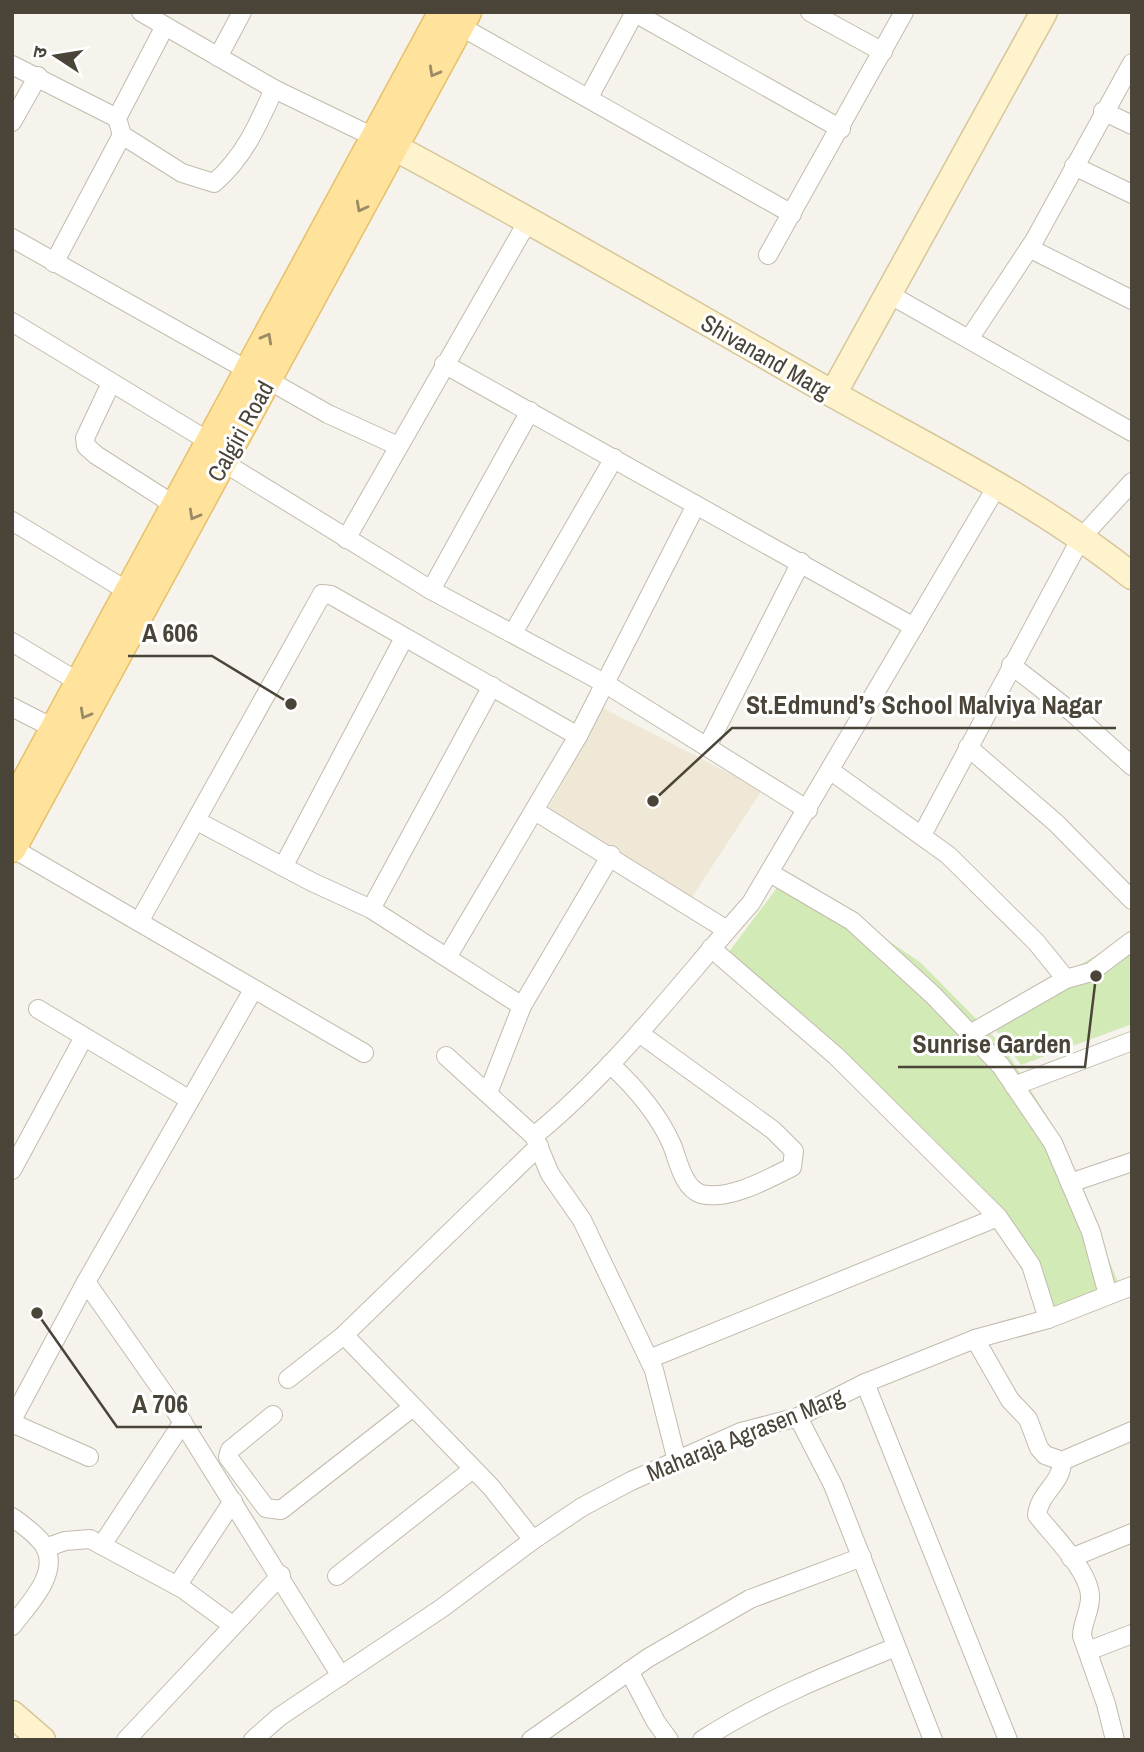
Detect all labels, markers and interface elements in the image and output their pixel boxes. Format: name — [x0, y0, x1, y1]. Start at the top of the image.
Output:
north arrow — [21, 21, 91, 91]
text: उ — [25, 43, 53, 61]
one-way arrow — [429, 65, 442, 77]
one-way arrow — [356, 200, 369, 212]
street label: Shivanand Marg — [695, 306, 837, 406]
one-way arrow — [259, 333, 272, 345]
street label: Calgiri Road — [199, 375, 281, 487]
one-way arrow — [189, 507, 203, 520]
callout: A 606 — [128, 609, 212, 656]
text: A 606 — [142, 615, 198, 650]
callout: St.Edmund’s School Malviya Nagar — [732, 681, 1116, 728]
text: St.Edmund’s School Malviya Nagar — [746, 687, 1103, 722]
one-way arrow — [80, 707, 94, 720]
callout: Sunrise Garden — [898, 1020, 1085, 1067]
text: Sunrise Garden — [913, 1026, 1071, 1061]
callout: A 706 — [117, 1380, 202, 1427]
street label: Maharaja Agrasen Marg — [642, 1380, 848, 1488]
text: A 706 — [132, 1386, 188, 1421]

